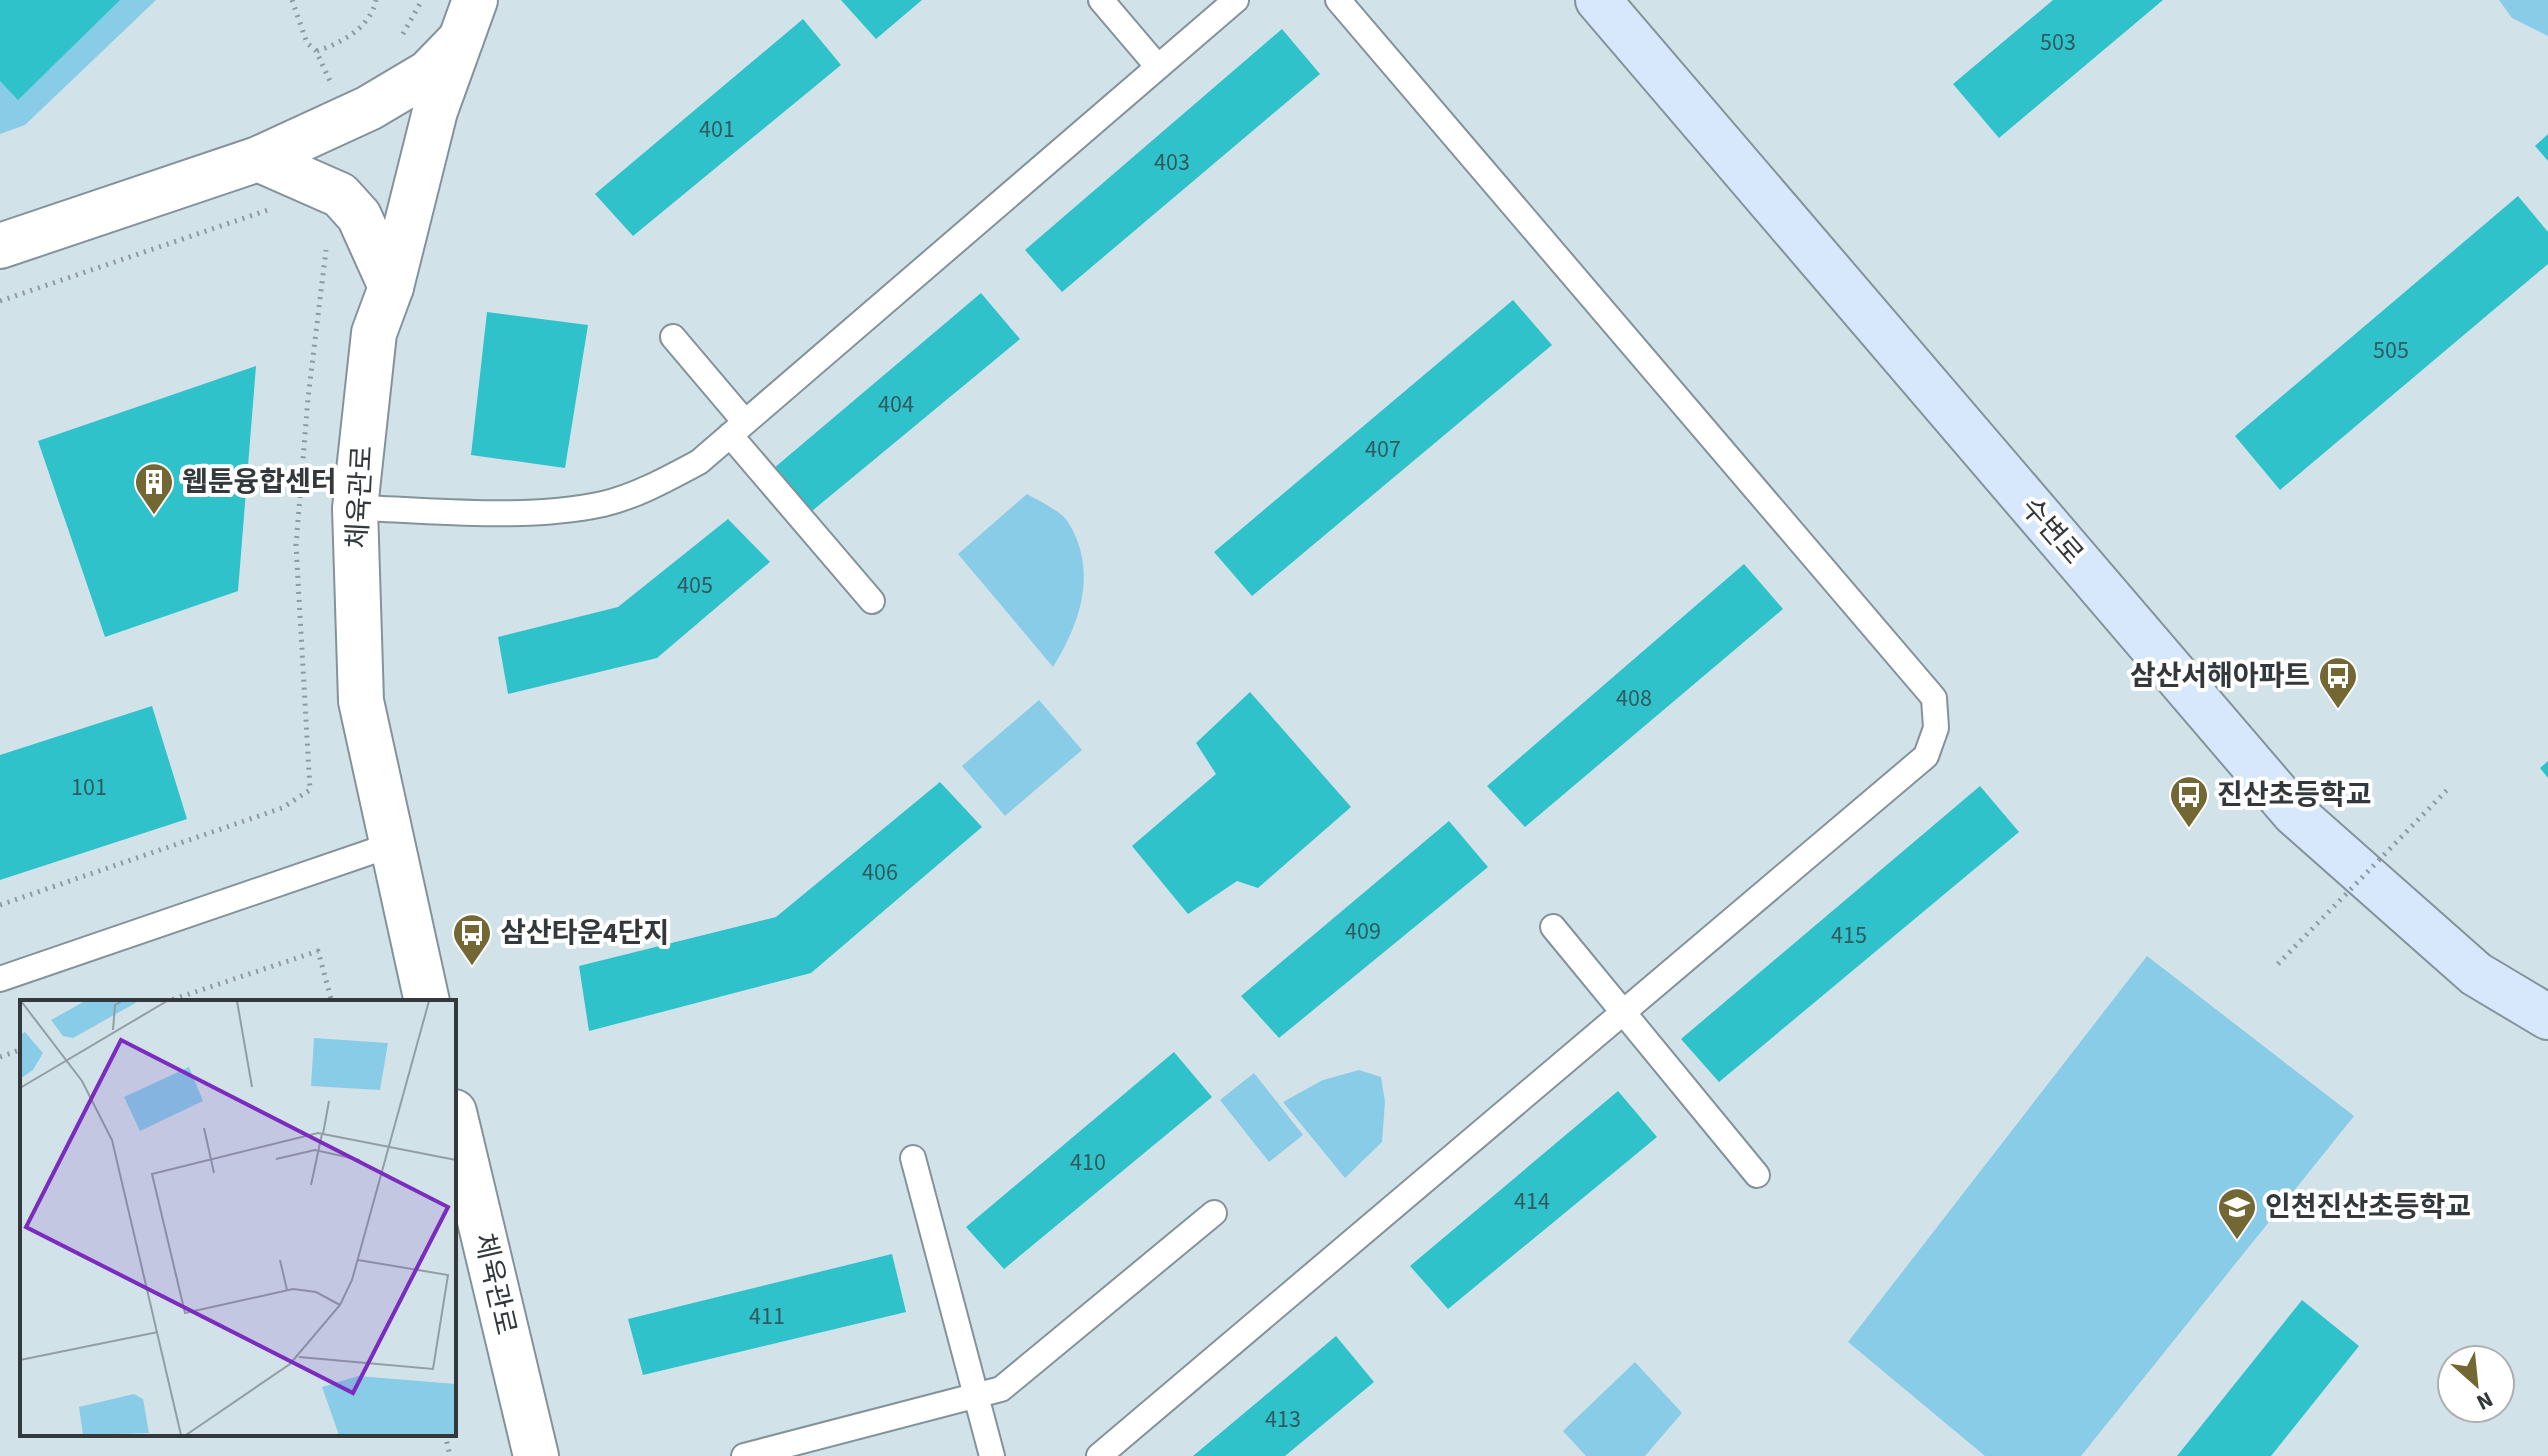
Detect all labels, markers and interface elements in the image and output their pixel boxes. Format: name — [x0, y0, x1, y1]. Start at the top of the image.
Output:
house number: 503 — [2040, 25, 2076, 60]
house number: 401 — [699, 112, 735, 147]
house number: 403 — [1154, 145, 1190, 180]
house number: 505 — [2373, 333, 2409, 368]
house number: 404 — [878, 387, 914, 422]
house number: 407 — [1365, 432, 1401, 467]
street label: 체육관로 — [337, 445, 383, 549]
building icon: 웹툰융합센터 — [133, 461, 175, 516]
place label: 웹툰융합센터 — [182, 462, 337, 502]
street label: 수변로 — [2012, 489, 2092, 573]
house number: 405 — [677, 568, 713, 603]
bus stop icon: 삼산서해아파트 — [2317, 655, 2359, 710]
place label: 삼산서해아파트 — [2130, 656, 2310, 696]
house number: 408 — [1616, 681, 1652, 716]
house number: 101 — [71, 770, 107, 805]
bus stop icon: 진산초등학교 — [2168, 774, 2210, 829]
place label: 진산초등학교 — [2217, 775, 2372, 815]
house number: 406 — [862, 855, 898, 890]
bus stop icon: 삼산타운4단지 — [451, 912, 493, 967]
place label: 삼산타운4단지 — [500, 913, 669, 953]
house number: 409 — [1345, 914, 1381, 949]
house number: 415 — [1831, 918, 1867, 953]
inset map — [20, 1000, 456, 1436]
house number: 410 — [1070, 1145, 1106, 1180]
house number: 414 — [1514, 1184, 1550, 1219]
school or university icon: 인천진산초등학교 — [2216, 1186, 2258, 1241]
place label: 인천진산초등학교 — [2265, 1187, 2471, 1227]
street label: 체육관로 — [464, 1229, 526, 1339]
house number: 411 — [749, 1299, 785, 1334]
north arrow — [2436, 1344, 2516, 1424]
text: N — [2471, 1383, 2498, 1419]
house number: 413 — [1265, 1402, 1301, 1437]

